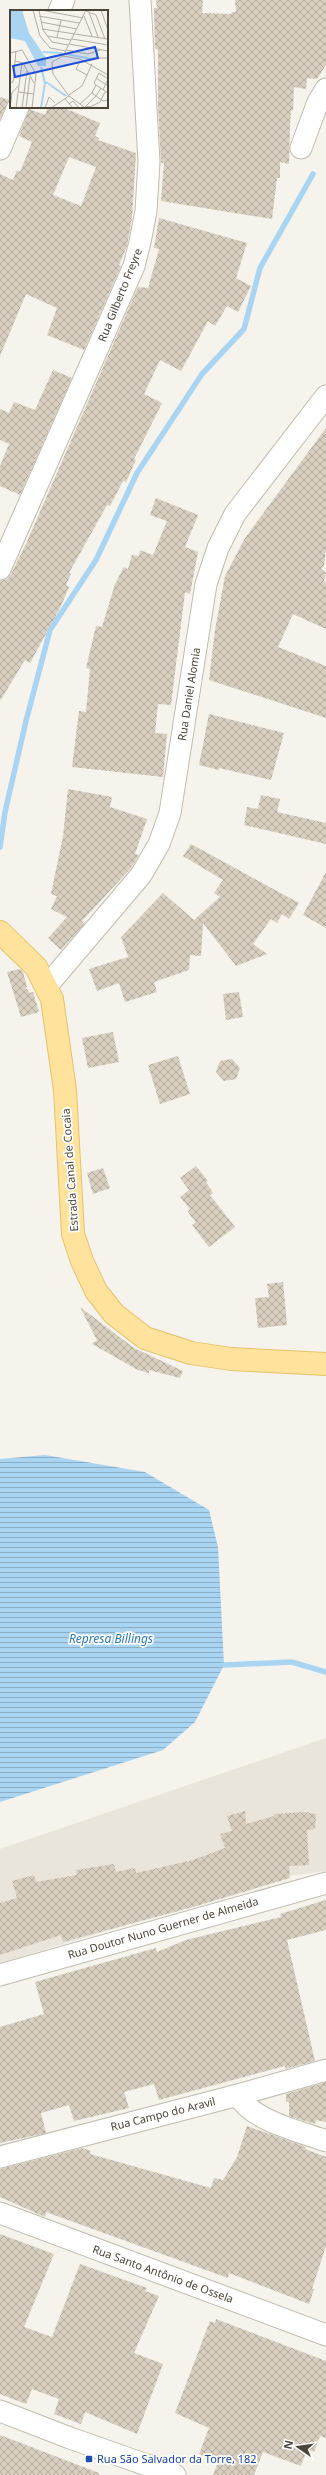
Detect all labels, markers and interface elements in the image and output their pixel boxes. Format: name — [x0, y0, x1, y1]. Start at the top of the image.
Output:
inset map — [10, 10, 108, 108]
street label: Rua Gilberto Freyre — [94, 246, 145, 344]
street label: Rua Daniel Alomia — [174, 646, 203, 742]
street label: Estrada Canal de Cocaia — [58, 1108, 81, 1232]
water label: Represa Billings — [69, 1630, 153, 1647]
street label: Rua Doutor Nuno Guerner de Almeida — [66, 1893, 260, 1962]
street label: Rua Campo do Aravil — [109, 2093, 217, 2134]
street label: Rua Santo Antônio de Ossela — [91, 2241, 236, 2306]
north arrow — [278, 2427, 318, 2467]
text: N — [279, 2439, 296, 2451]
place label: Rua São Salvador da Torre, 182 — [97, 2451, 257, 2466]
marker: Rua São Salvador da Torre, 182 — [84, 2454, 94, 2464]

